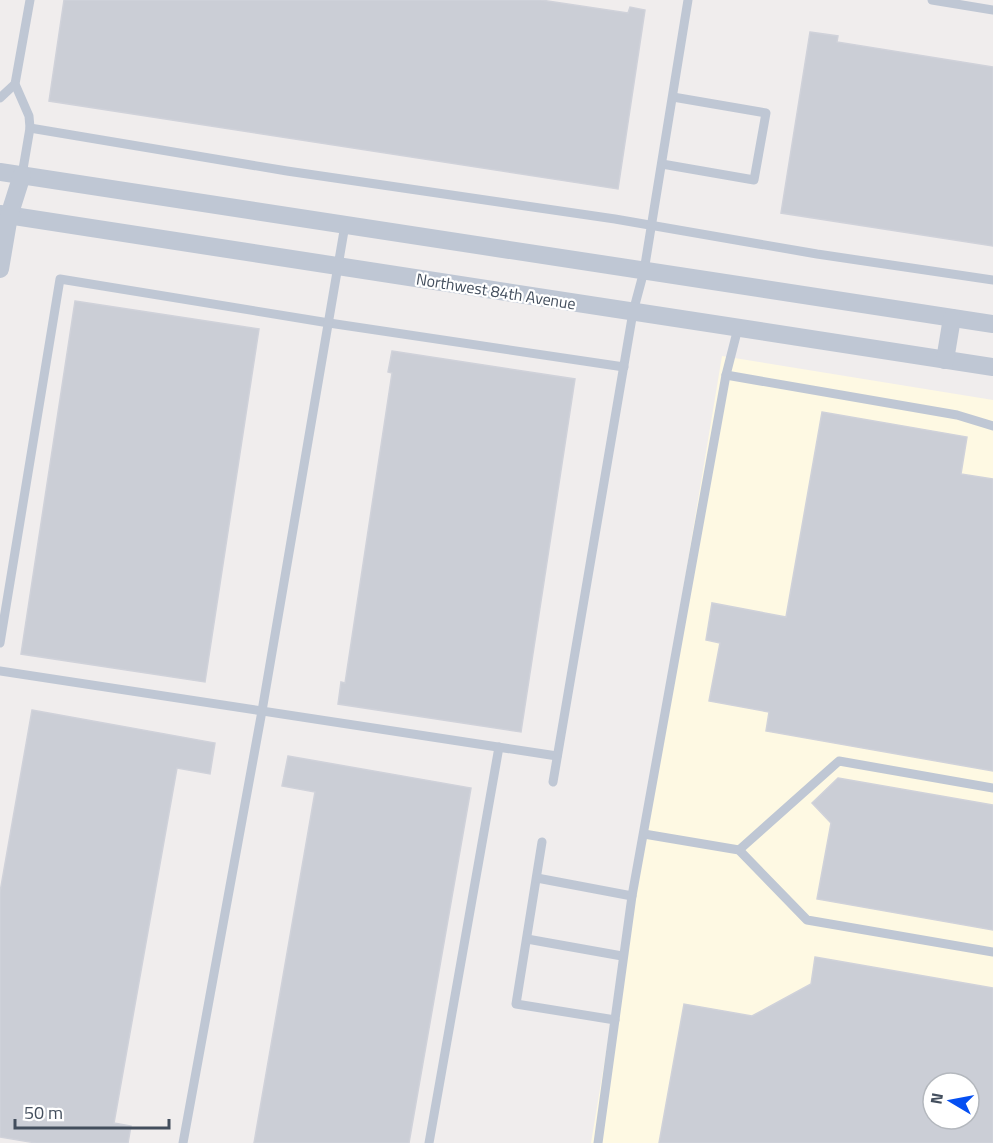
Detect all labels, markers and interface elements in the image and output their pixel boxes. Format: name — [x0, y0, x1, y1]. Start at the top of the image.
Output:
street label: Northwest 84th Avenue — [414, 267, 578, 315]
north arrow — [921, 1071, 981, 1131]
text: N — [923, 1091, 949, 1106]
scale bar — [15, 1092, 170, 1130]
text: 50 m — [24, 1099, 63, 1126]

